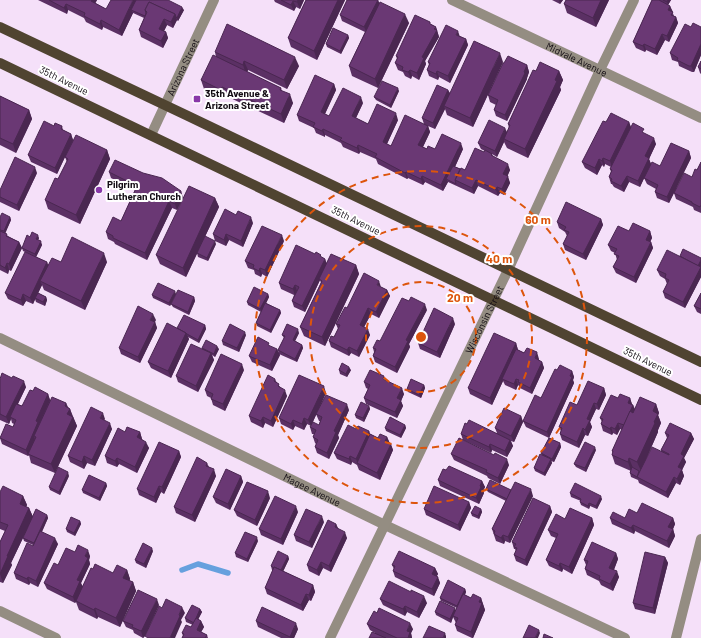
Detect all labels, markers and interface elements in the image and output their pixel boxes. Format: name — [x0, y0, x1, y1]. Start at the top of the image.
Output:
street label: Arizona Street — [164, 36, 201, 98]
street label: Midvale Avenue — [544, 39, 609, 79]
street label: 35th Avenue — [38, 63, 90, 97]
place label: 35th Avenue & Arizona Street — [205, 87, 269, 111]
marker: 35th Avenue & Arizona Street — [192, 94, 202, 104]
place label: Pilgrim Lutheran Church — [107, 178, 181, 202]
marker: Pilgrim Lutheran Church — [94, 185, 104, 195]
street label: 35th Avenue — [330, 203, 382, 237]
text: 60 m — [525, 212, 551, 226]
text: 40 m — [486, 251, 512, 265]
street label: Wisconsin Street — [463, 283, 506, 355]
text: 20 m — [447, 290, 473, 304]
centre of rings — [414, 330, 428, 344]
street label: 35th Avenue — [622, 344, 674, 378]
street label: Magee Avenue — [282, 471, 343, 509]

